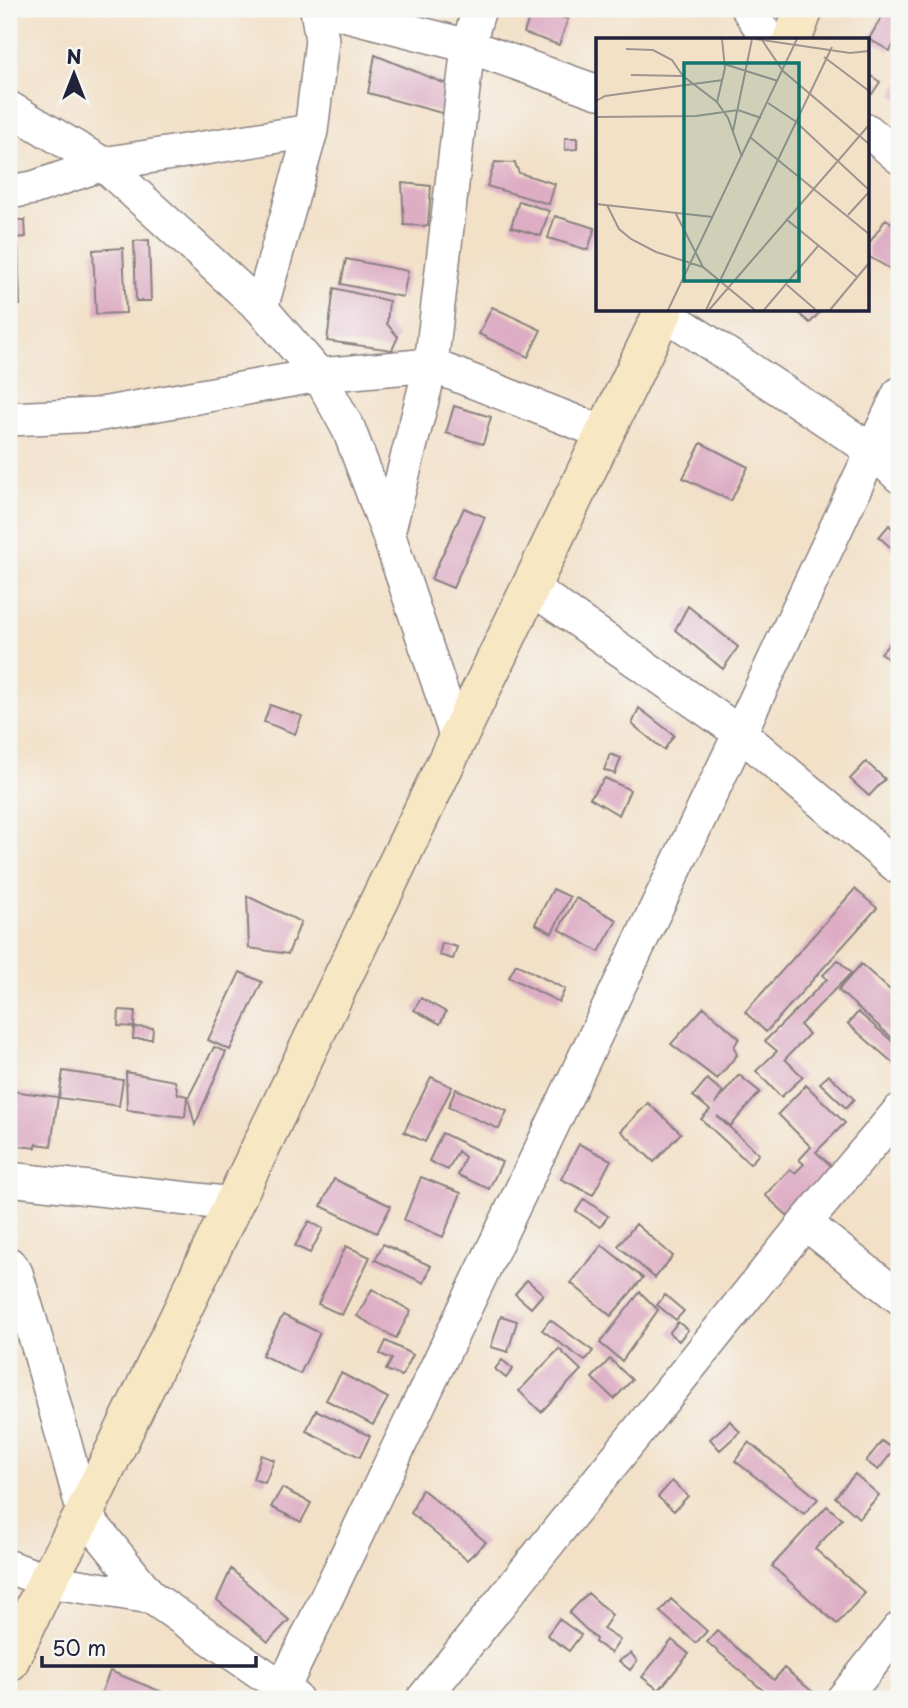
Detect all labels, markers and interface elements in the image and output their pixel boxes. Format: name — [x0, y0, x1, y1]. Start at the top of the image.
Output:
north arrow — [38, 38, 108, 108]
inset map — [596, 38, 870, 312]
text: N — [66, 42, 82, 70]
scale bar — [42, 1624, 256, 1668]
text: 50 m — [52, 1631, 106, 1663]

